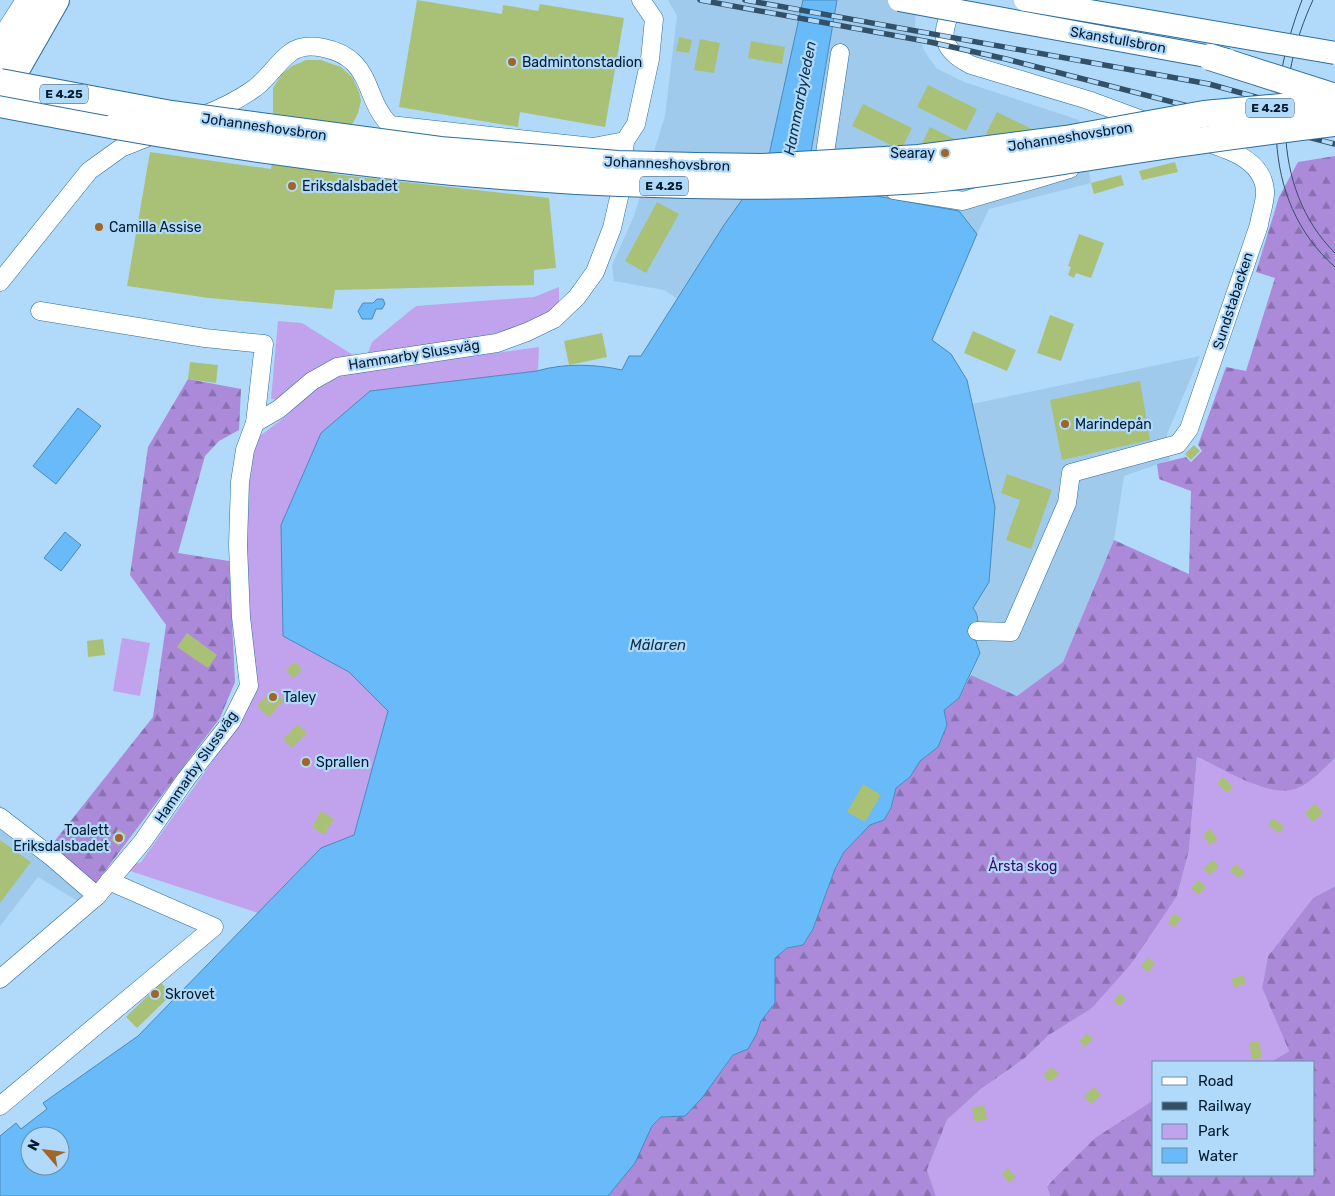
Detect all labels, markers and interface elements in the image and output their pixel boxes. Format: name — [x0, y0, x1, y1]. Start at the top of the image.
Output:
street label: Skanstullsbron — [1069, 23, 1167, 57]
water label: Hammarbyleden — [780, 39, 820, 157]
place label: Badmintonstadion — [522, 54, 642, 71]
marker: Badmintonstadion — [506, 56, 518, 68]
road number: E 4.25 — [40, 85, 88, 104]
road number: E 4.25 — [1246, 99, 1294, 118]
street label: Johanneshovsbron — [200, 110, 328, 144]
street label: Johanneshovsbron — [1006, 119, 1134, 155]
place label: Searay — [890, 145, 935, 162]
marker: Searay — [939, 147, 951, 159]
street label: Johanneshovsbron — [604, 153, 730, 175]
road number: E 4.25 — [640, 177, 688, 196]
place label: Eriksdalsbadet — [302, 178, 398, 195]
marker: Eriksdalsbadet — [286, 180, 298, 192]
place label: Camilla Assise — [109, 219, 202, 236]
marker: Camilla Assise — [93, 221, 105, 233]
street label: Sundstabacken — [1209, 250, 1257, 352]
street label: Hammarby Slussväg — [347, 336, 481, 374]
place label: Marindepån — [1075, 416, 1152, 433]
marker: Marindepån — [1059, 418, 1071, 430]
water label: Mälaren — [630, 636, 686, 654]
place label: Taley — [283, 689, 317, 706]
marker: Taley — [267, 691, 279, 703]
street label: Hammarby Slussväg — [151, 708, 241, 826]
place label: Sprallen — [316, 754, 369, 771]
marker: Sprallen — [300, 756, 312, 768]
place label: Toalett Eriksdalsbadet — [13, 822, 110, 855]
marker: Toalett Eriksdalsbadet — [113, 832, 125, 844]
park label: Årsta skog — [989, 857, 1057, 875]
place label: Skrovet — [165, 986, 215, 1003]
marker: Skrovet — [149, 988, 161, 1000]
legend — [1152, 1061, 1315, 1176]
text: Road — [1198, 1072, 1234, 1090]
text: Railway — [1198, 1097, 1252, 1115]
text: Park — [1198, 1122, 1229, 1140]
north arrow — [20, 1126, 70, 1176]
text: N — [24, 1137, 44, 1154]
text: Water — [1198, 1147, 1238, 1165]

